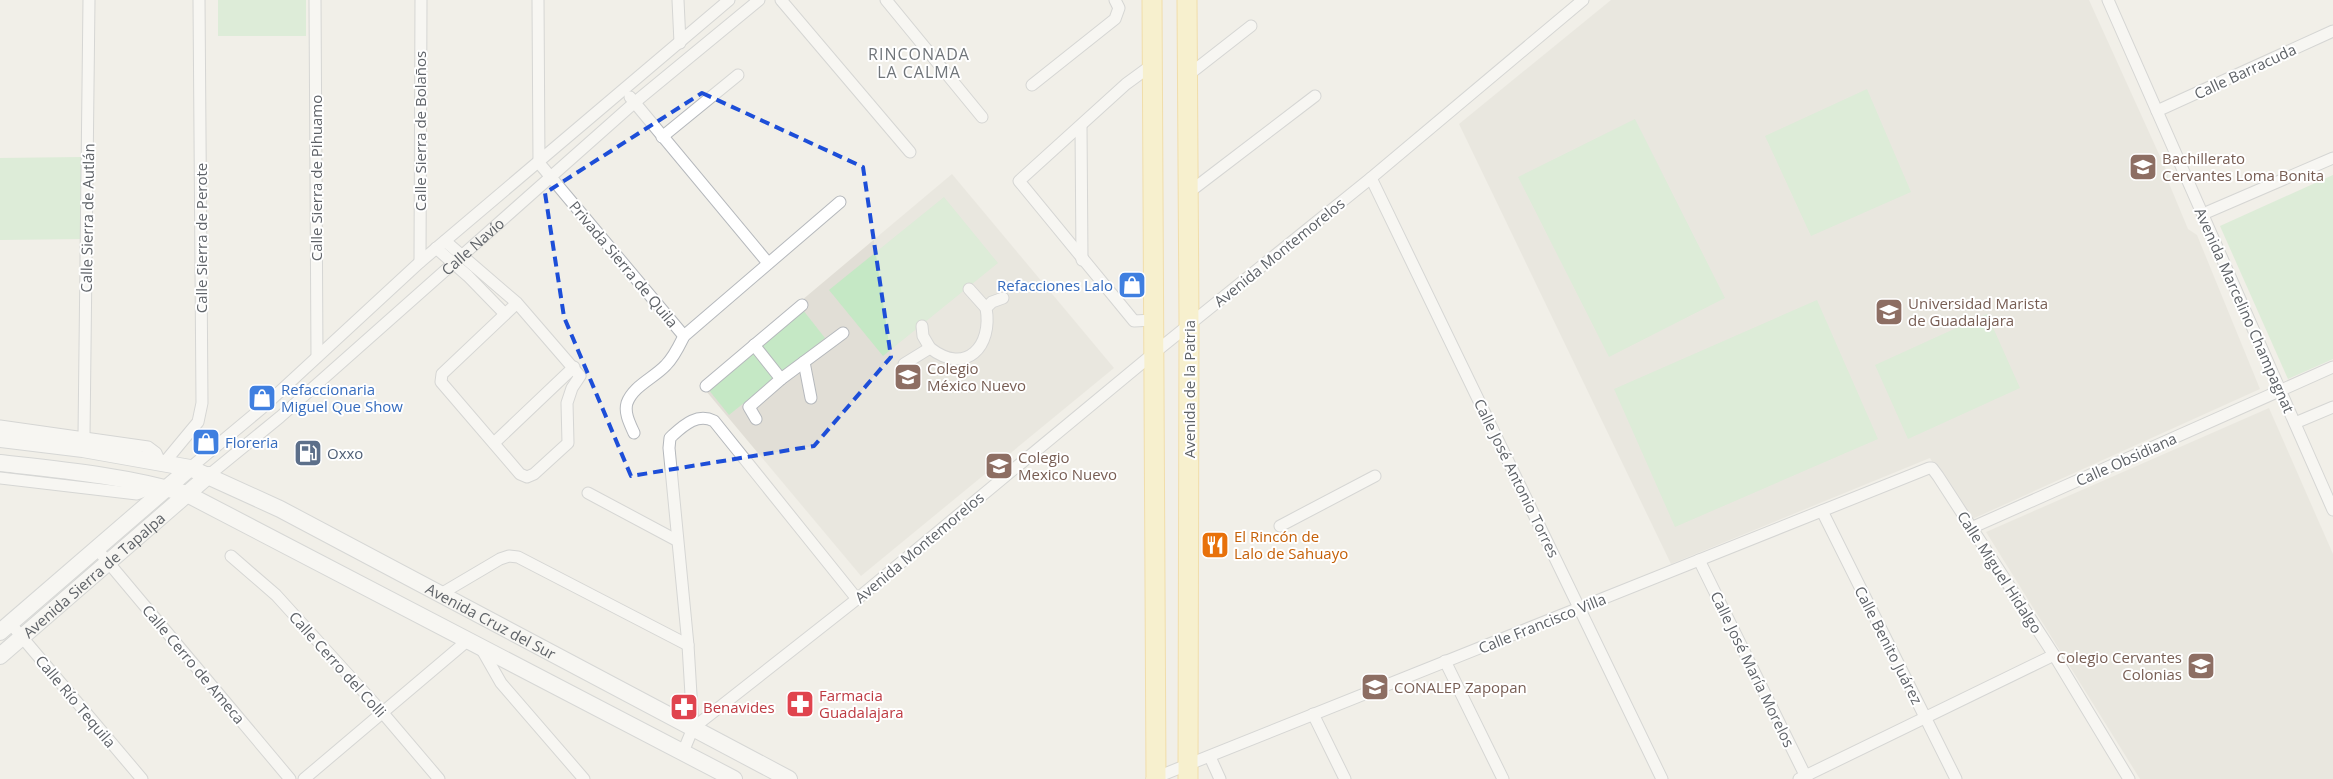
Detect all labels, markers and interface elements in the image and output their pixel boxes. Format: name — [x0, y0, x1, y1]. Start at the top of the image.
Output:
street label: Calle Barracuda — [2191, 39, 2299, 103]
district label: RINCONADA LA CALMA — [868, 43, 970, 83]
street label: Calle Sierra de Bolaños — [410, 51, 430, 211]
street label: Calle Sierra de Pihuamo — [306, 95, 326, 261]
street label: Calle Sierra de Autlán — [76, 143, 98, 293]
place label: Bachillerato Cervantes Loma Bonita — [2162, 148, 2324, 185]
school or university icon: Bachillerato Cervantes Loma Bonita — [2128, 152, 2158, 182]
street label: Calle Sierra de Perote — [191, 163, 211, 313]
street label: Avenida Montemorelos — [1209, 193, 1349, 311]
street label: Privada Sierra de Quila — [565, 197, 683, 331]
street label: Avenida Marcelino Champagnat — [2191, 204, 2299, 416]
street label: Calle Navío — [437, 213, 508, 280]
shop icon: Refacciones Lalo — [1117, 270, 1147, 300]
place label: Refacciones Lalo — [997, 275, 1113, 295]
place label: Universidad Marista de Guadalajara — [1908, 293, 2048, 330]
school or university icon: Universidad Marista de Guadalajara — [1874, 297, 1904, 327]
street label: Avenida de la Patria — [1179, 320, 1199, 458]
place label: Colegio México Nuevo — [927, 358, 1026, 395]
school or university icon: Colegio México Nuevo — [893, 362, 923, 392]
place label: Refaccionaria Miguel Que Show — [281, 379, 403, 416]
shop icon: Refaccionaria Miguel Que Show — [247, 383, 277, 413]
street label: Calle José Antonio Torres — [1470, 395, 1564, 561]
shop icon: Floreria — [191, 427, 221, 457]
street label: Calle Obsidiana — [2072, 428, 2180, 490]
place label: Floreria — [225, 432, 278, 452]
fuel station icon: Oxxo — [293, 438, 323, 468]
place label: Oxxo — [327, 443, 363, 463]
place label: Colegio Mexico Nuevo — [1018, 447, 1117, 484]
school or university icon: Colegio Mexico Nuevo — [984, 451, 1014, 481]
street label: Avenida Montemorelos — [850, 487, 988, 607]
street label: Calle Miguel Hidalgo — [1953, 507, 2047, 637]
street label: Avenida Sierra de Tapalpa — [18, 508, 169, 642]
place label: El Rincón de Lalo de Sahuayo — [1234, 526, 1348, 563]
restaurant icon: El Rincón de Lalo de Sahuayo — [1200, 530, 1230, 560]
street label: Avenida Cruz del Sur — [422, 578, 560, 664]
street label: Calle Benito Juárez — [1851, 582, 1927, 708]
street label: Calle Francisco Villa — [1475, 588, 1609, 658]
street label: Calle José María Morelos — [1706, 588, 1800, 750]
street label: Calle Cerro de Ameca — [138, 600, 250, 728]
street label: Calle Cerro del Colli — [285, 607, 391, 721]
place label: Colegio Cervantes Colonias — [2057, 647, 2182, 684]
street label: Calle Río Tequila — [32, 651, 120, 751]
school or university icon: Colegio Cervantes Colonias — [2186, 651, 2216, 681]
school or university icon: CONALEP Zapopan — [1360, 672, 1390, 702]
place label: CONALEP Zapopan — [1394, 677, 1527, 697]
place label: Farmacia Guadalajara — [819, 685, 904, 722]
pharmacy icon: Farmacia Guadalajara — [785, 689, 815, 719]
pharmacy icon: Benavides — [669, 692, 699, 722]
place label: Benavides — [703, 697, 775, 717]

